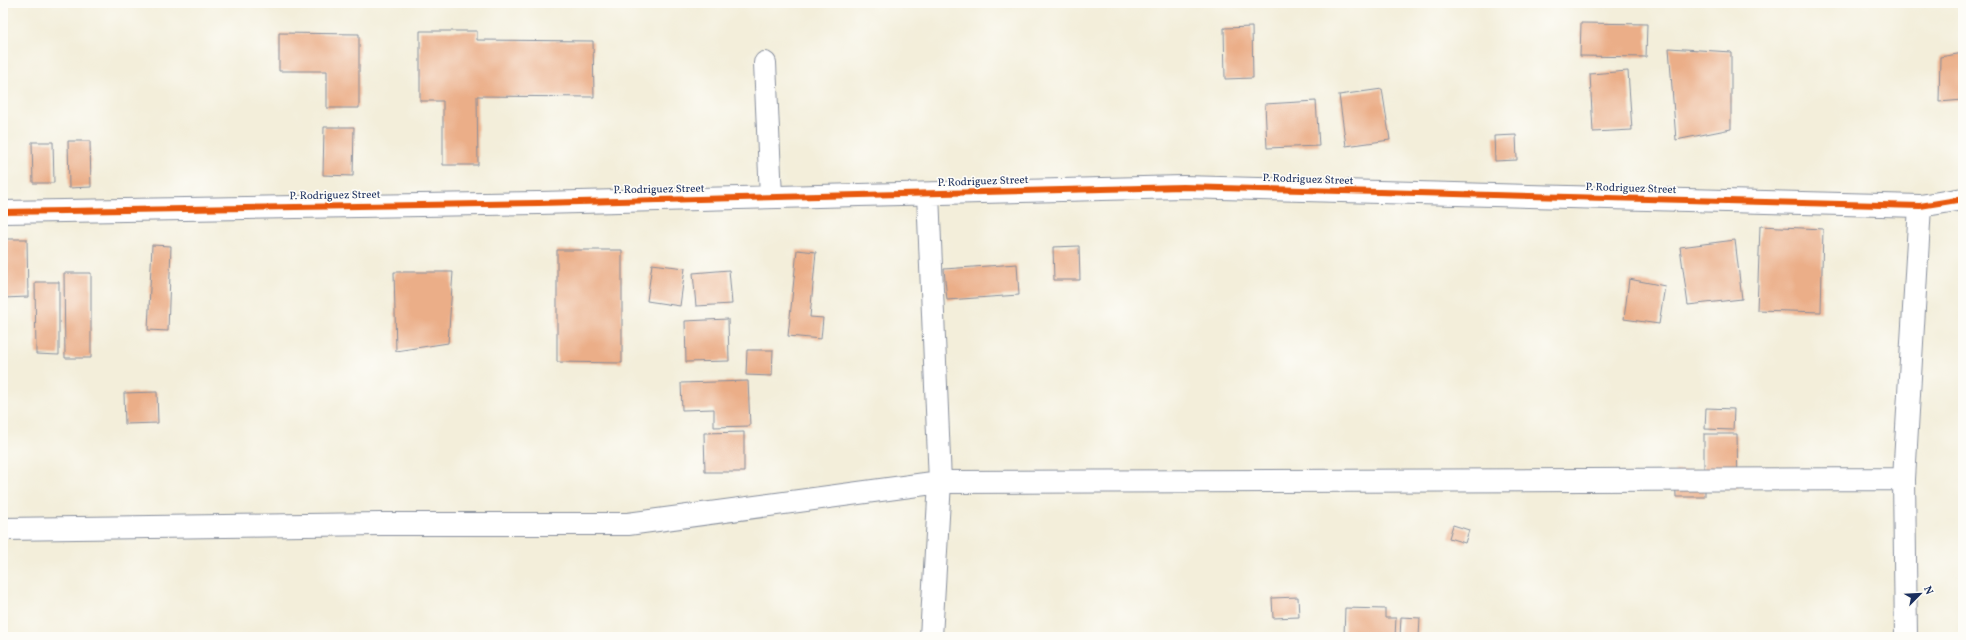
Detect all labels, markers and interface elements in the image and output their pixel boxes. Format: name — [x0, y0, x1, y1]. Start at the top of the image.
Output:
street label: P. Rodriguez Street — [1262, 171, 1354, 189]
street label: P. Rodriguez Street — [937, 173, 1029, 191]
street label: P. Rodriguez Street — [1585, 180, 1677, 198]
street label: P. Rodriguez Street — [613, 182, 705, 198]
street label: P. Rodriguez Street — [289, 188, 381, 204]
north arrow — [1900, 574, 1940, 614]
text: N — [1919, 584, 1936, 597]

